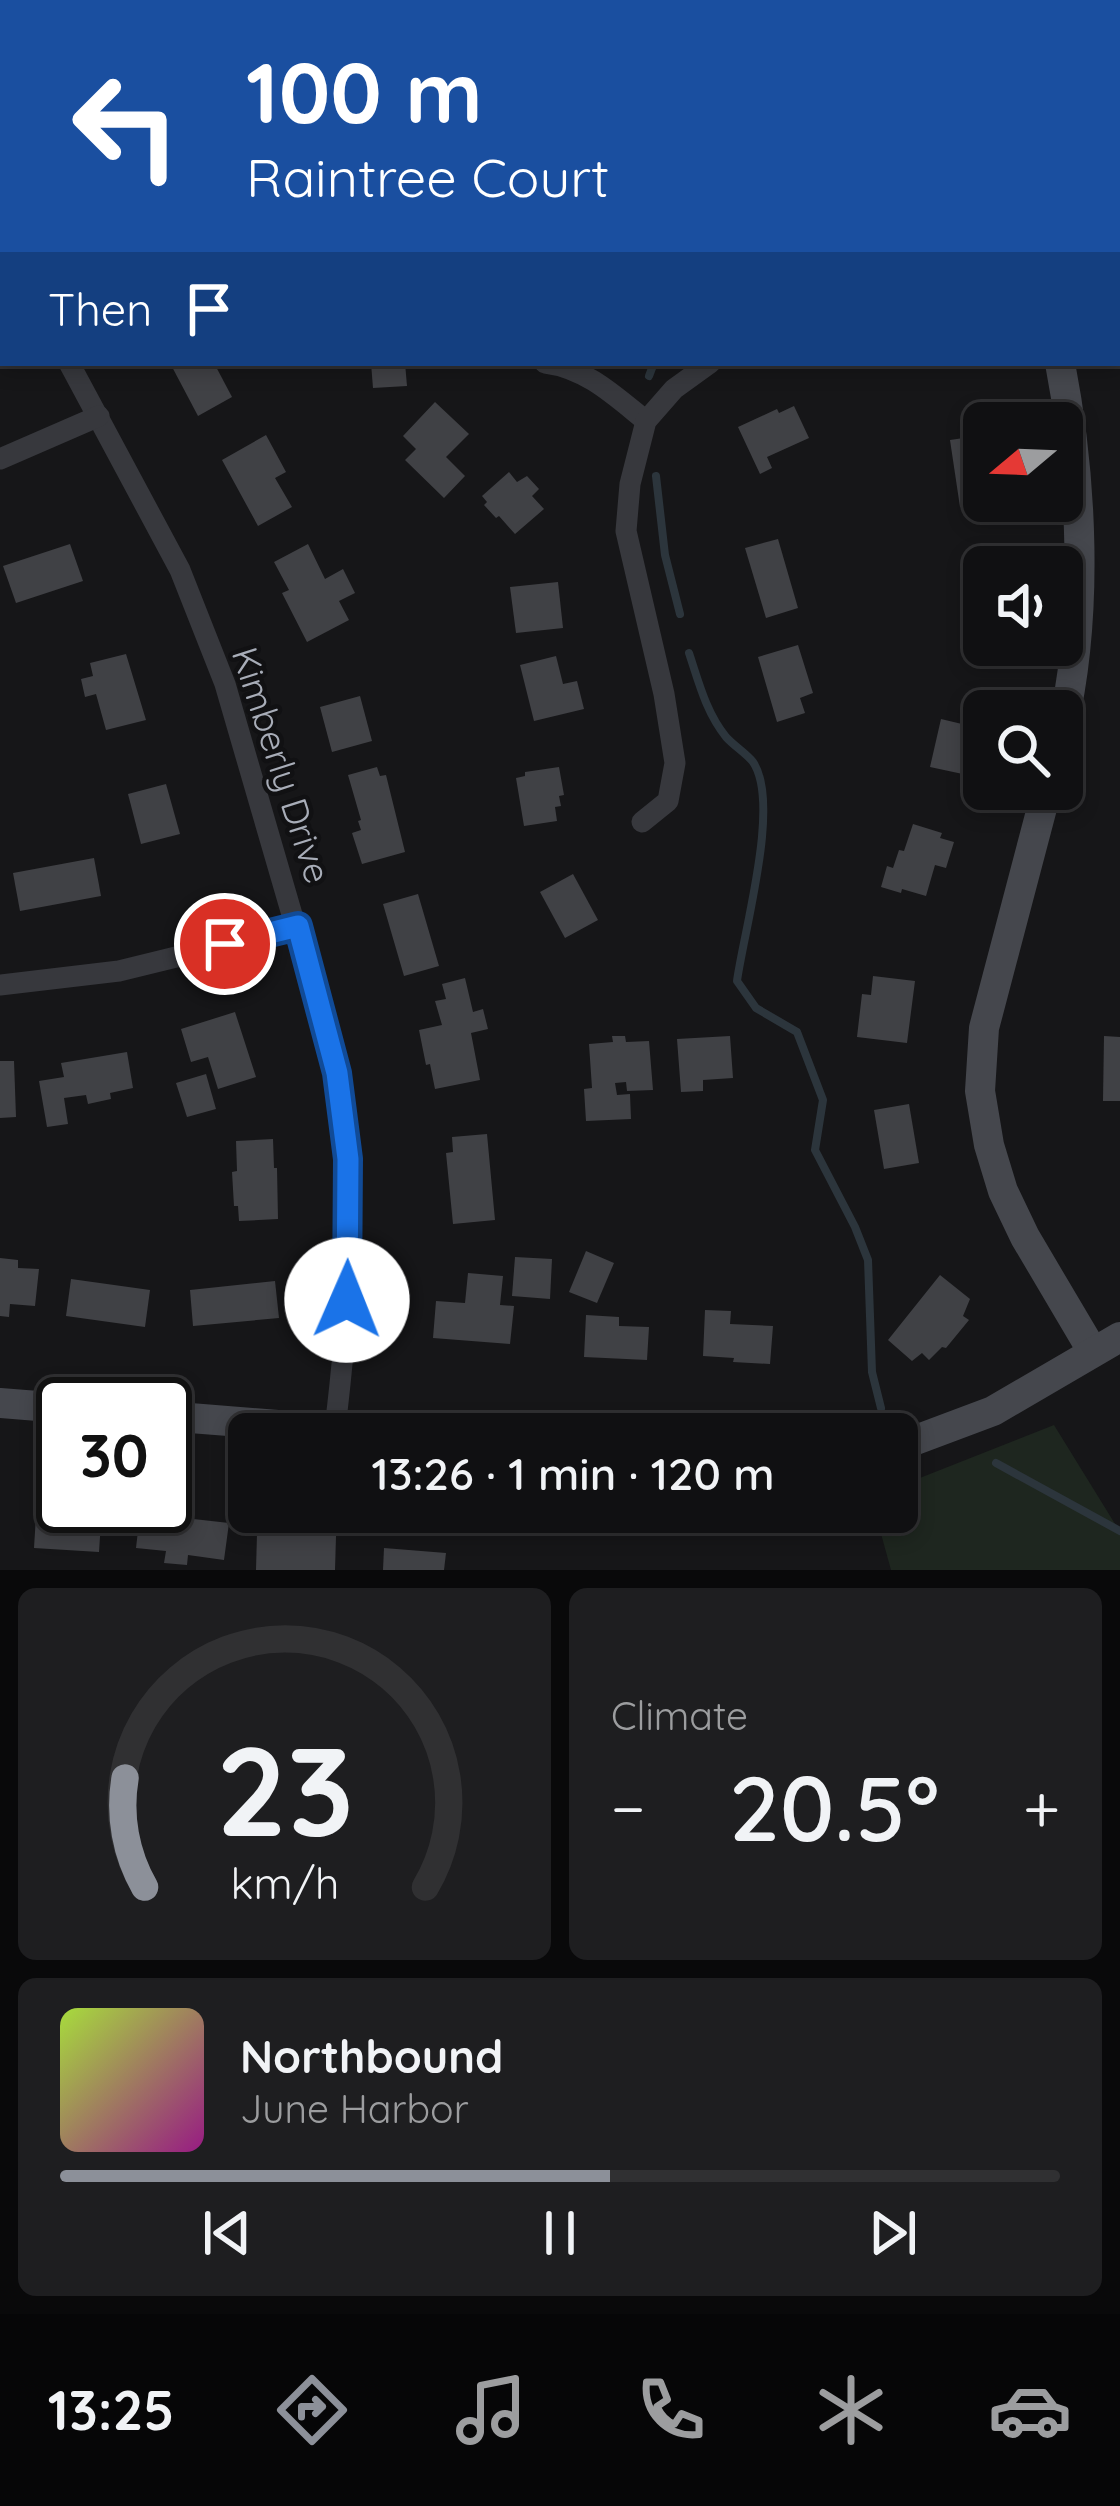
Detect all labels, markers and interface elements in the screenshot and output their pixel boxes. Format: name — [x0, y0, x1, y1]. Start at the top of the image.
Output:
text: 100 m — [246, 39, 483, 144]
icon: left — [48, 48, 204, 204]
text: Raintree Court — [246, 143, 609, 211]
icon: arrive — [176, 276, 242, 342]
text: Then — [48, 281, 152, 337]
north arrow — [963, 402, 1083, 522]
map controls — [963, 402, 1083, 810]
button: sound — [963, 546, 1083, 666]
street label: Kimberly Drive — [223, 641, 341, 889]
button: search — [963, 690, 1083, 810]
pin — [174, 893, 276, 995]
icon: arrive — [192, 911, 258, 977]
position arrow — [284, 1237, 410, 1363]
speed limit sign: 30 — [36, 1377, 192, 1533]
text: 13:26 · 1 min · 120 m — [371, 1445, 775, 1501]
text: Climate — [611, 1691, 748, 1740]
text: 23 — [215, 1711, 354, 1867]
text: 20.5° — [729, 1751, 939, 1864]
text: − — [611, 1766, 645, 1849]
text: + — [1023, 1766, 1060, 1849]
text: km/h — [230, 1856, 339, 1910]
text: Northbound — [240, 2028, 503, 2084]
text: June Harbor — [240, 2084, 469, 2133]
icon: previous — [194, 2200, 260, 2266]
icon: pause — [527, 2200, 593, 2266]
icon: next — [860, 2200, 926, 2266]
icon: directions — [270, 2368, 354, 2452]
icon: music — [449, 2368, 533, 2452]
icon: phone — [629, 2368, 713, 2452]
icon: climate — [809, 2368, 893, 2452]
icon: car — [988, 2368, 1072, 2452]
text: 13:25 — [48, 2376, 174, 2444]

